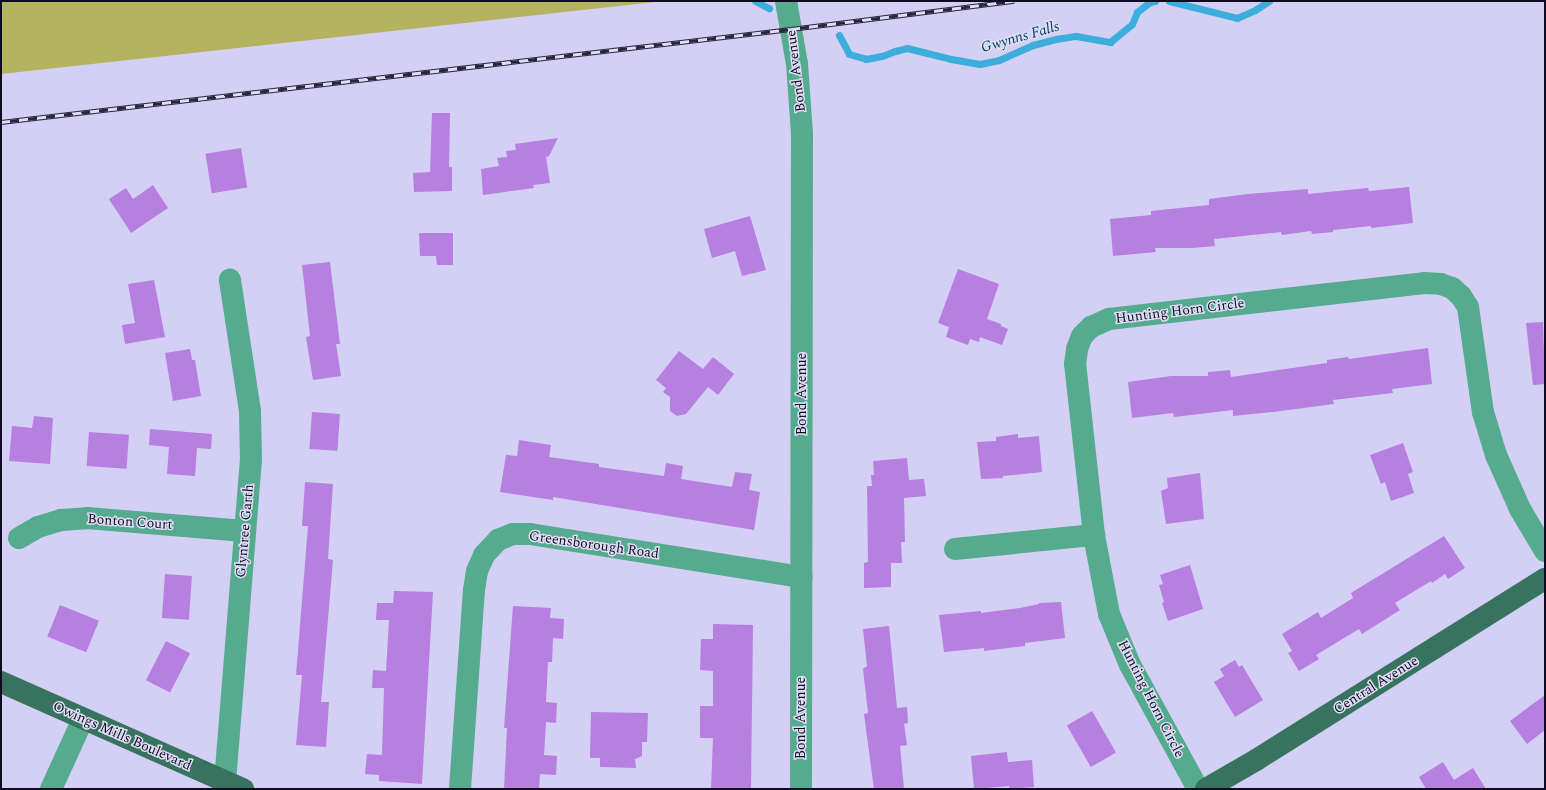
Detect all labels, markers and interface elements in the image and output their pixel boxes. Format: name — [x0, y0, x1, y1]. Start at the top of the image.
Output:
water label: Gwynns Falls — [979, 17, 1061, 57]
street label: Bond Avenue — [783, 29, 809, 113]
street label: Hunting Horn Circle — [1115, 295, 1245, 327]
street label: Bond Avenue — [794, 353, 810, 435]
street label: Glyntree Garth — [233, 484, 257, 578]
street label: Bonton Court — [87, 511, 173, 533]
street label: Greensborough Road — [528, 528, 660, 562]
street label: Hunting Horn Circle — [1114, 637, 1188, 761]
street label: Central Avenue — [1331, 652, 1421, 718]
street label: Bond Avenue — [793, 677, 809, 759]
street label: Owings Mills Boulevard — [50, 698, 194, 774]

